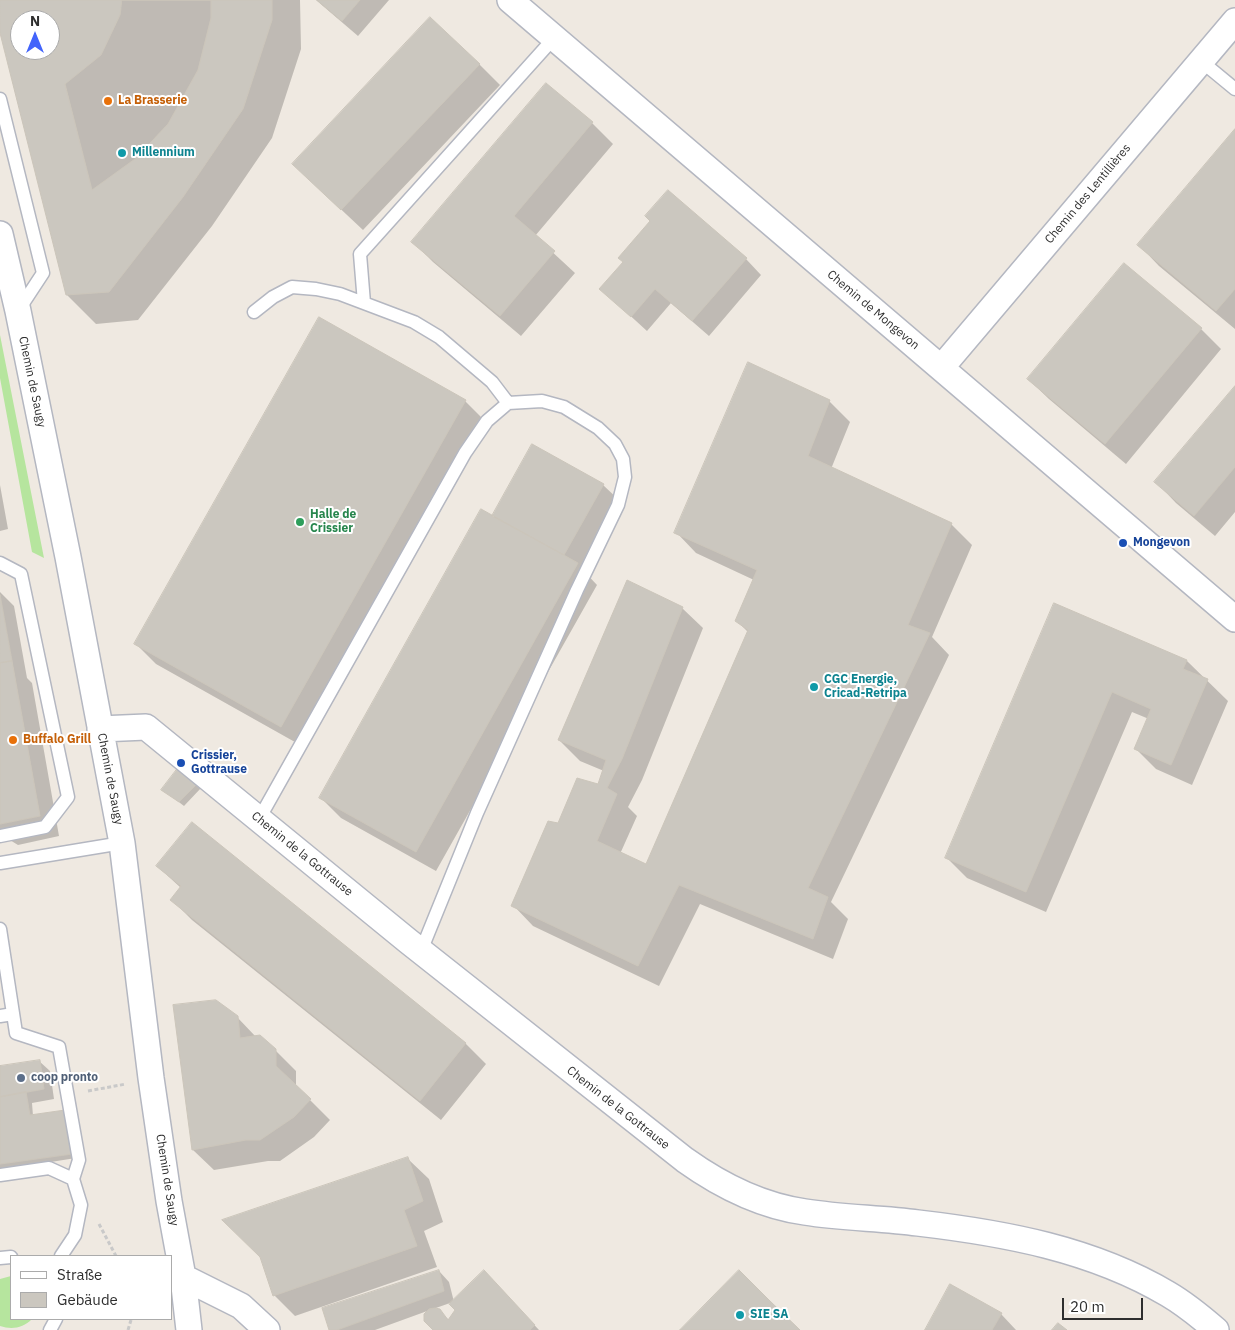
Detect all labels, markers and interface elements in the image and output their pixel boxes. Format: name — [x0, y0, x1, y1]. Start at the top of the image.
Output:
north arrow — [10, 10, 60, 60]
text: N — [30, 12, 40, 30]
place label: La Brasserie — [118, 94, 187, 108]
marker: La Brasserie — [102, 95, 114, 107]
street label: Chemin des Lentillières — [1042, 141, 1134, 247]
place label: Millennium — [132, 146, 195, 160]
marker: Millennium — [116, 147, 128, 159]
street label: Chemin de Mongevon — [824, 267, 922, 353]
street label: Chemin de Saugy — [15, 335, 49, 429]
place label: Halle de Crissier — [310, 508, 356, 536]
marker: Halle de Crissier — [294, 516, 306, 528]
place label: Mongevon — [1133, 536, 1190, 550]
marker: Mongevon — [1117, 537, 1129, 549]
place label: CGC Energie, Cricad-Retripa — [824, 673, 907, 701]
marker: CGC Energie, Cricad-Retripa — [808, 681, 820, 693]
street label: Chemin de Saugy — [94, 732, 126, 826]
place label: Buffalo Grill — [23, 733, 91, 747]
marker: Buffalo Grill — [7, 734, 19, 746]
place label: Crissier, Gottrause — [191, 749, 247, 777]
marker: Crissier, Gottrause — [175, 757, 187, 769]
street label: Chemin de la Gottrause — [248, 809, 356, 899]
street label: Chemin de la Gottrause — [564, 1063, 672, 1153]
place label: coop pronto — [31, 1071, 98, 1085]
marker: coop pronto — [15, 1072, 27, 1084]
street label: Chemin de Saugy — [153, 1133, 181, 1227]
legend — [10, 1255, 172, 1320]
text: Straße — [57, 1265, 102, 1284]
scale bar — [1065, 1288, 1146, 1320]
text: Gebäude — [57, 1290, 118, 1309]
text: 20 m — [1070, 1297, 1105, 1316]
place label: SIE SA — [750, 1308, 788, 1322]
marker: SIE SA — [734, 1309, 746, 1321]

